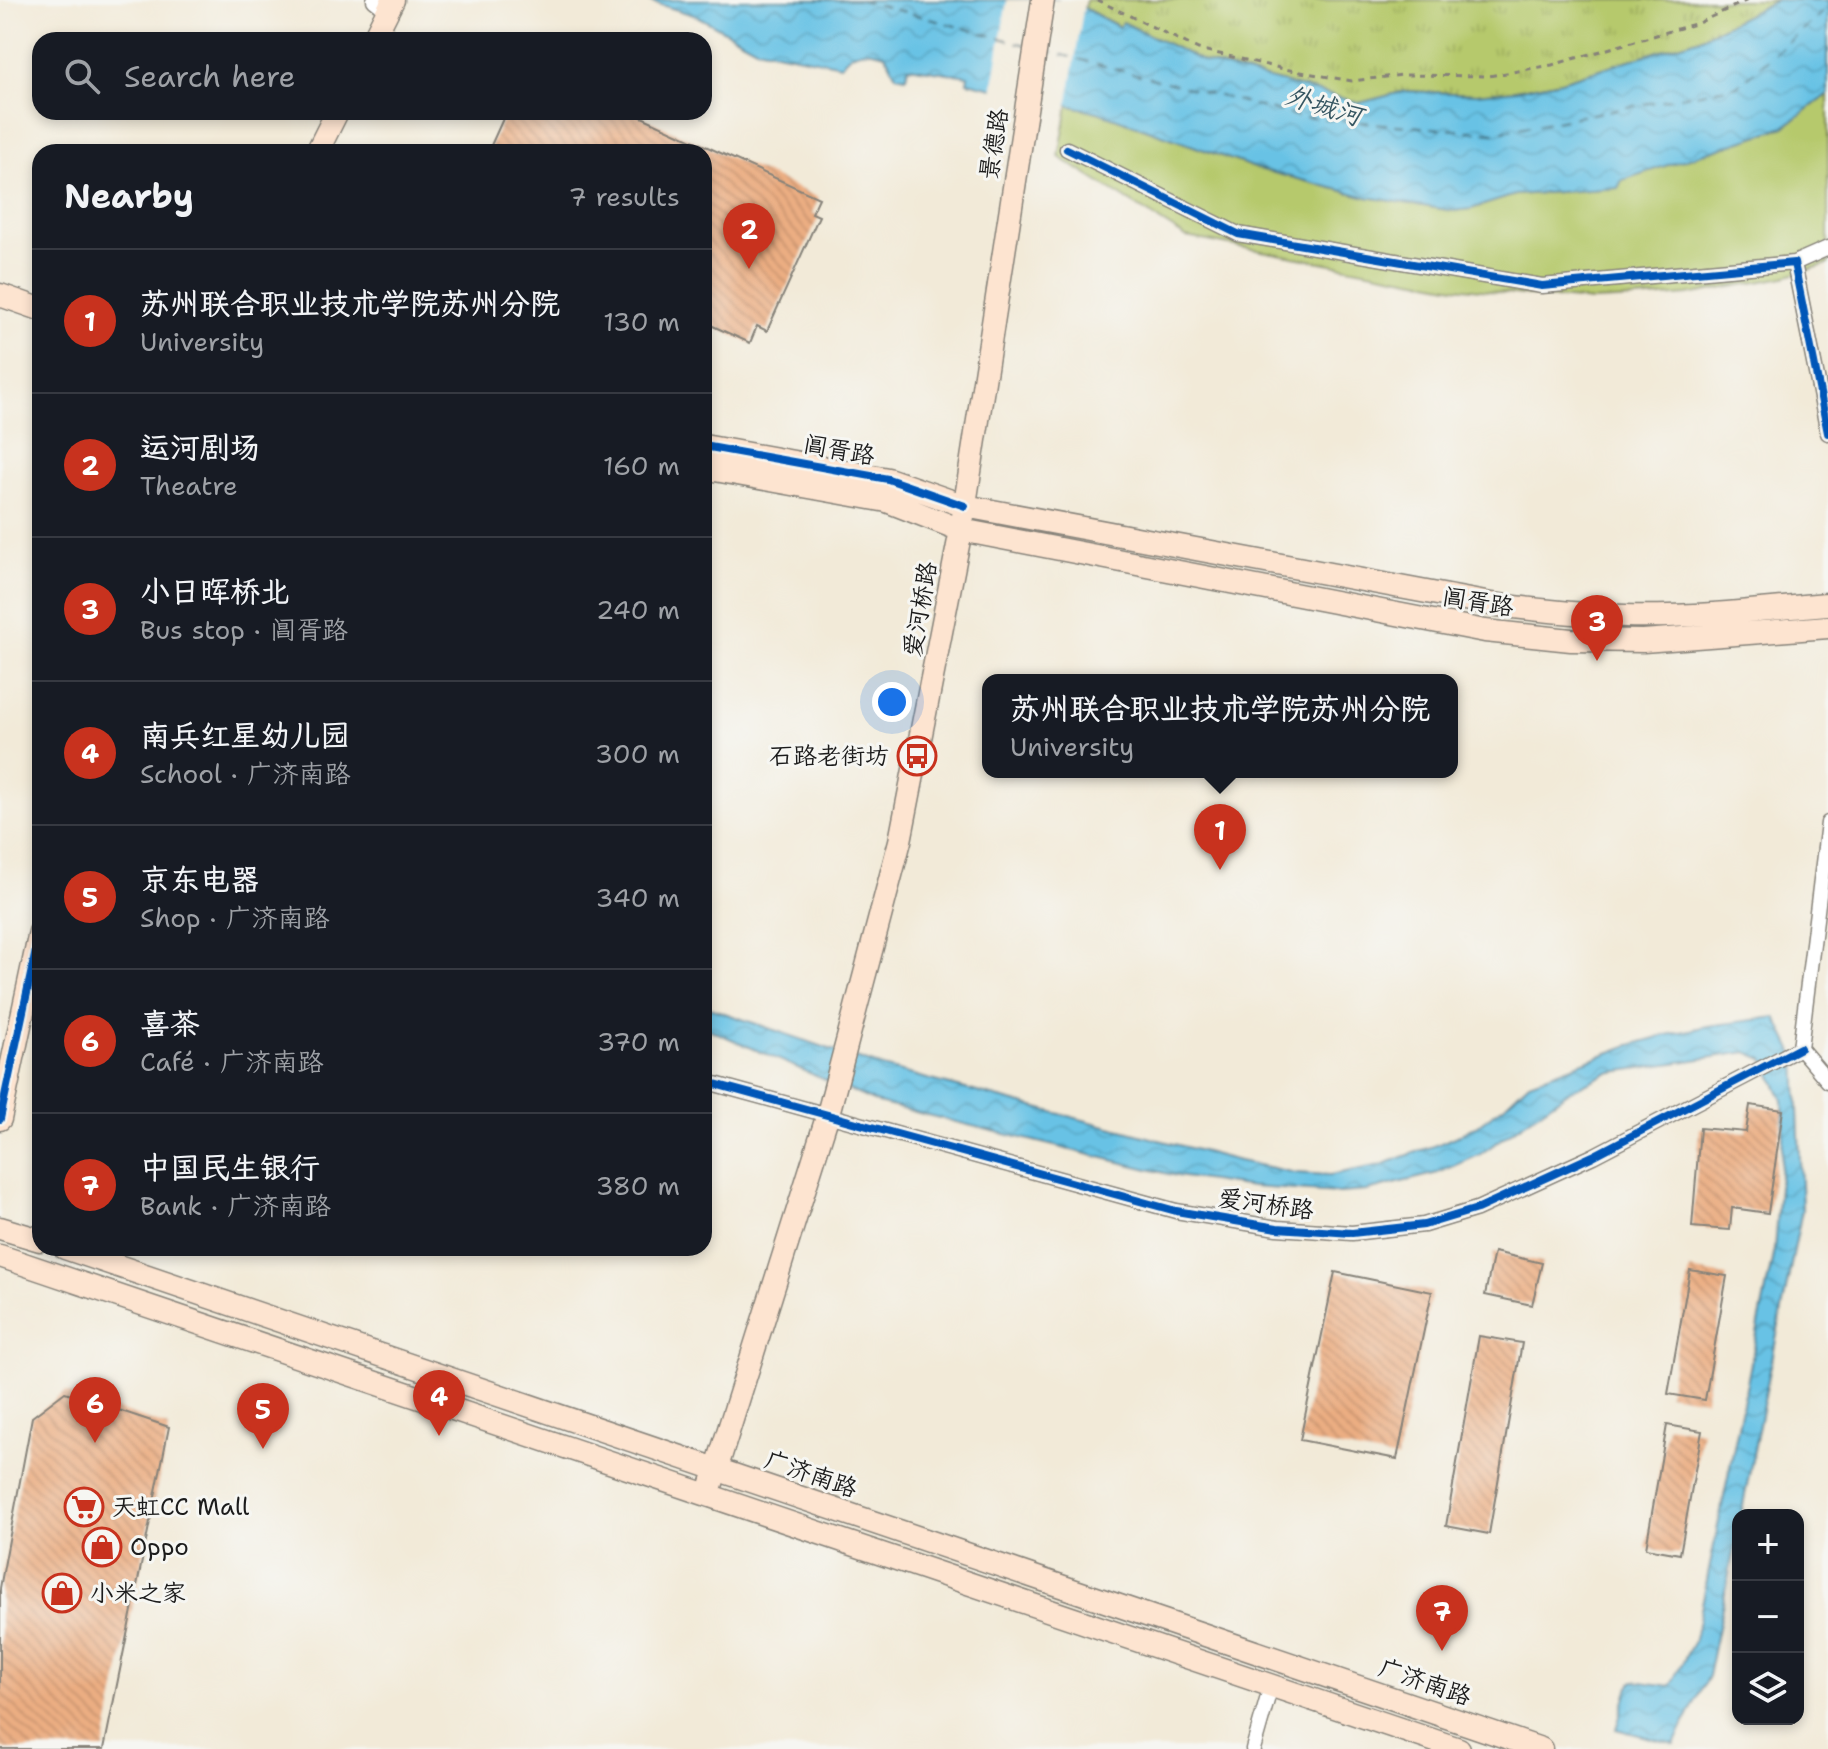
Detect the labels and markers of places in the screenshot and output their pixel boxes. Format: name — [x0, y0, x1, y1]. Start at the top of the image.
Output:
pin: 2 — [723, 203, 775, 269]
pin: 3 — [1571, 595, 1623, 661]
bus stop icon: 石路老街坊 — [896, 735, 938, 777]
place label: 石路老街坊 — [769, 740, 889, 772]
pin: 1 — [1194, 804, 1246, 870]
pin: 4 — [413, 1370, 465, 1436]
pin: 6 — [69, 1377, 121, 1443]
pin: 5 — [237, 1383, 289, 1449]
supermarket icon: 天虹CC Mall — [63, 1486, 105, 1528]
place label: 天虹CC Mall — [112, 1491, 250, 1523]
shop icon: Oppo — [81, 1526, 123, 1568]
place label: Oppo — [130, 1531, 189, 1563]
shop icon: 小米之家 — [41, 1572, 83, 1614]
place label: 小米之家 — [90, 1577, 186, 1609]
pin: 7 — [1416, 1585, 1468, 1651]

